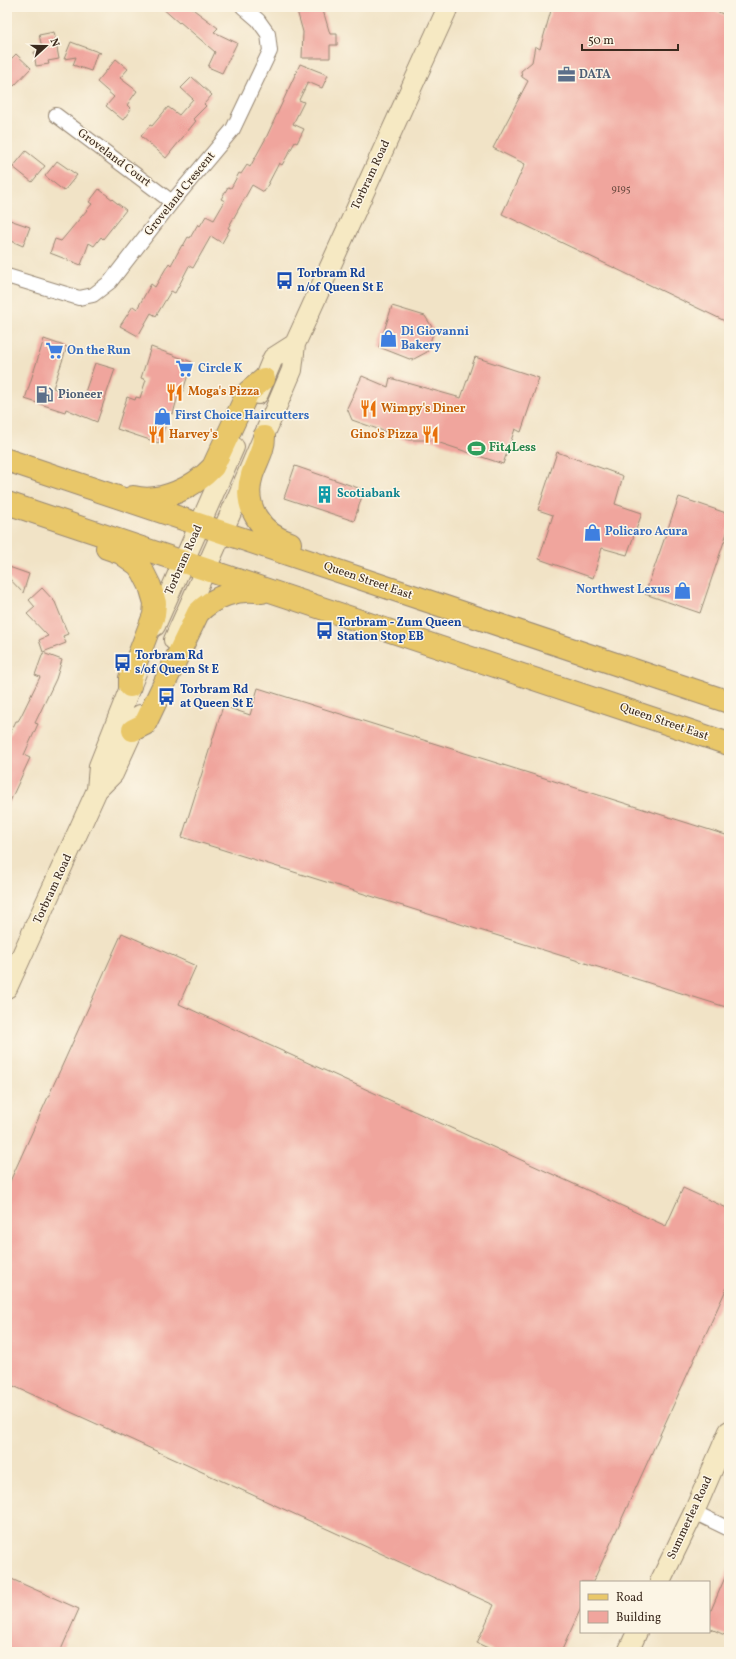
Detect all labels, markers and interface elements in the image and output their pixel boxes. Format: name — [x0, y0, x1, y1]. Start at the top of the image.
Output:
north arrow — [26, 26, 66, 66]
scale bar — [582, 26, 678, 52]
text: 50 m — [588, 33, 614, 49]
text: N — [46, 37, 62, 49]
office icon: DATA — [556, 65, 576, 85]
place label: DATA — [579, 67, 611, 83]
street label: Groveland Court — [74, 125, 154, 191]
street label: Torbram Road — [348, 137, 394, 212]
street label: Groveland Crescent — [141, 149, 219, 239]
house number: 9195 — [612, 182, 631, 196]
place label: Torbram Rd n/of Queen St E — [297, 266, 384, 296]
bus stop icon: Torbram Rd n/of Queen St E — [274, 271, 294, 291]
place label: Di Giovanni Bakery — [401, 324, 469, 354]
shop icon: Di Giovanni Bakery — [378, 329, 398, 349]
supermarket icon: On the Run — [44, 341, 64, 361]
place label: On the Run — [67, 343, 131, 359]
supermarket icon: Circle K — [175, 359, 195, 379]
place label: Circle K — [198, 361, 243, 377]
restaurant icon: Moga's Pizza — [165, 382, 185, 402]
place label: Moga's Pizza — [188, 384, 260, 400]
fuel station icon: Pioneer — [35, 385, 55, 405]
place label: Pioneer — [58, 387, 103, 403]
restaurant icon: Wimpy's Diner — [358, 399, 378, 419]
place label: Wimpy's Diner — [381, 401, 466, 417]
shop icon: First Choice Haircutters — [152, 406, 172, 426]
place label: First Choice Haircutters — [175, 408, 310, 424]
restaurant icon: Harvey's — [146, 425, 166, 445]
restaurant icon: Gino's Pizza — [421, 425, 441, 445]
place label: Harvey's — [169, 427, 218, 443]
place label: Gino's Pizza — [350, 427, 418, 443]
sports icon: Fit4Less — [466, 438, 486, 458]
place label: Fit4Less — [489, 440, 537, 456]
building icon: Scotiabank — [314, 484, 334, 504]
place label: Scotiabank — [337, 486, 401, 502]
street label: Torbram Road — [161, 522, 207, 598]
shop icon: Policaro Acura — [582, 522, 602, 542]
place label: Policaro Acura — [605, 524, 688, 540]
street label: Queen Street East — [321, 558, 415, 604]
shop icon: Northwest Lexus — [673, 580, 693, 600]
place label: Northwest Lexus — [576, 582, 670, 598]
place label: Torbram - Zum Queen Station Stop EB — [337, 615, 462, 645]
bus stop icon: Torbram - Zum Queen Station Stop EB — [314, 620, 334, 640]
place label: Torbram Rd s/of Queen St E — [135, 648, 220, 678]
bus stop icon: Torbram Rd s/of Queen St E — [112, 653, 132, 673]
place label: Torbram Rd at Queen St E — [180, 682, 254, 712]
bus stop icon: Torbram Rd at Queen St E — [157, 687, 177, 707]
street label: Queen Street East — [617, 699, 711, 745]
street label: Torbram Road — [30, 851, 76, 926]
street label: Summerlea Road — [664, 1474, 716, 1562]
legend — [580, 1581, 710, 1633]
text: Road — [616, 1590, 643, 1606]
text: Building — [616, 1610, 661, 1626]

